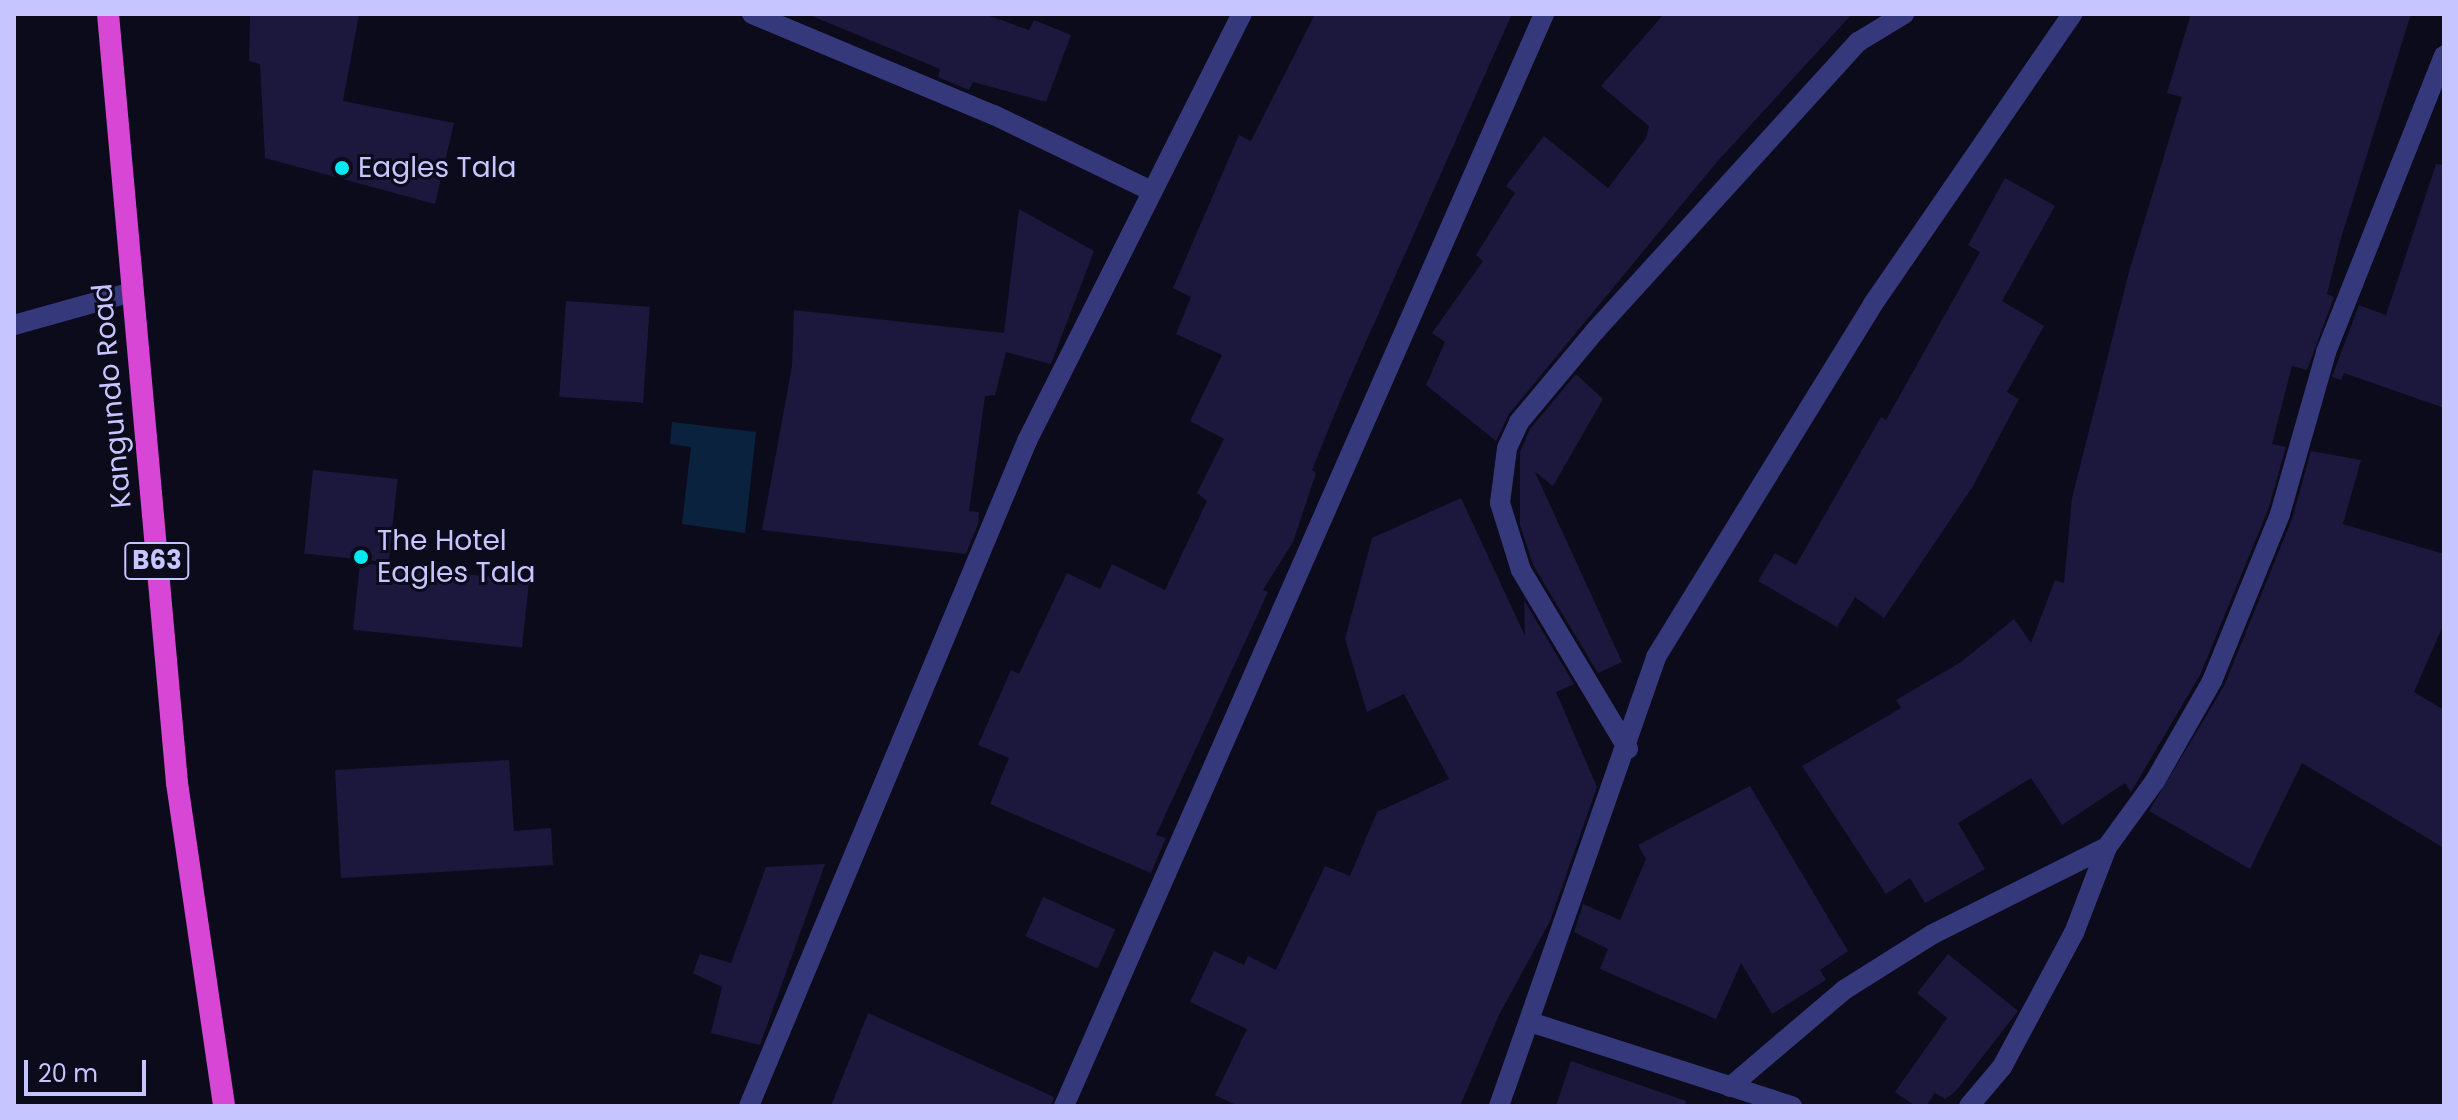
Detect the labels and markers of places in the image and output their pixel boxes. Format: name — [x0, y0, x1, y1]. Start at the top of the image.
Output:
place label: Eagles Tala — [358, 151, 516, 185]
marker: Eagles Tala — [333, 159, 351, 177]
place label: The Hotel Eagles Tala — [377, 524, 535, 590]
marker: The Hotel Eagles Tala — [352, 548, 370, 566]

